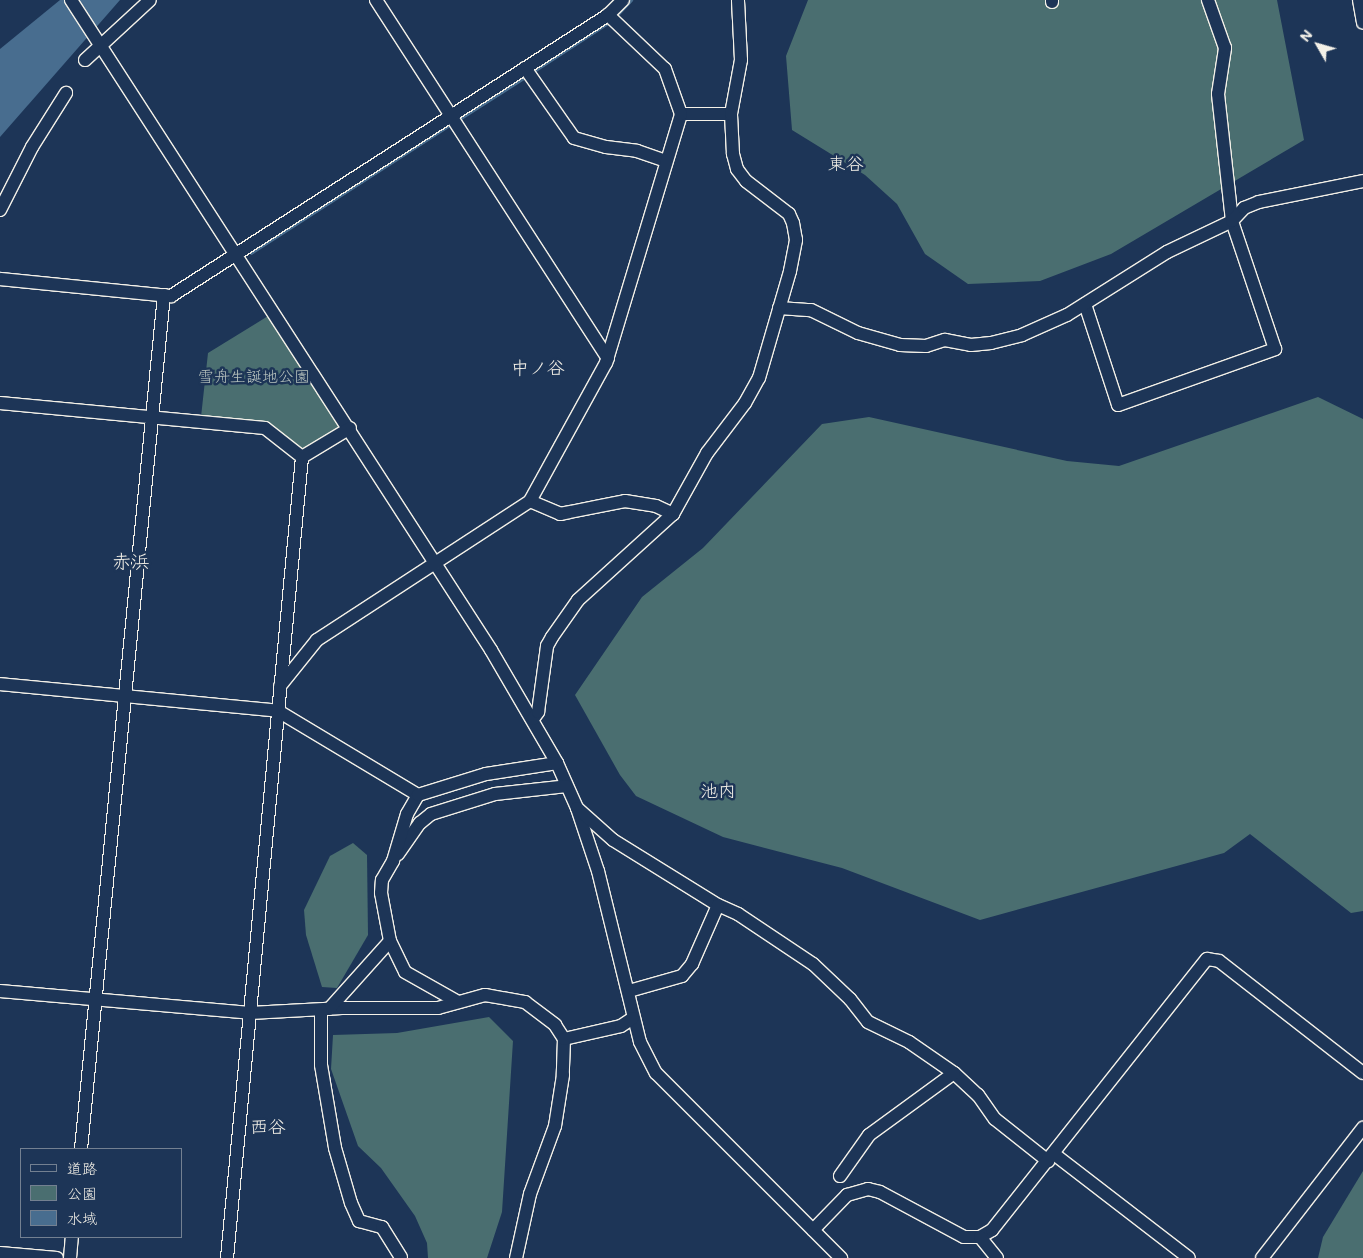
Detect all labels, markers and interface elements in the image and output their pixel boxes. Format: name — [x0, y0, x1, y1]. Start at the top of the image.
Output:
north arrow — [1293, 20, 1343, 70]
text: N — [1295, 25, 1317, 46]
district label: 東谷 — [828, 152, 864, 174]
district label: 中ノ谷 — [511, 356, 565, 378]
park label: 雪舟生誕地公園 — [198, 366, 310, 386]
district label: 赤浜 — [112, 550, 150, 572]
district label: 池内 — [700, 779, 736, 801]
district label: 西谷 — [250, 1115, 286, 1137]
legend — [20, 1148, 182, 1238]
text: 道路 — [67, 1158, 97, 1178]
text: 公園 — [67, 1183, 97, 1203]
text: 水域 — [67, 1208, 97, 1228]

